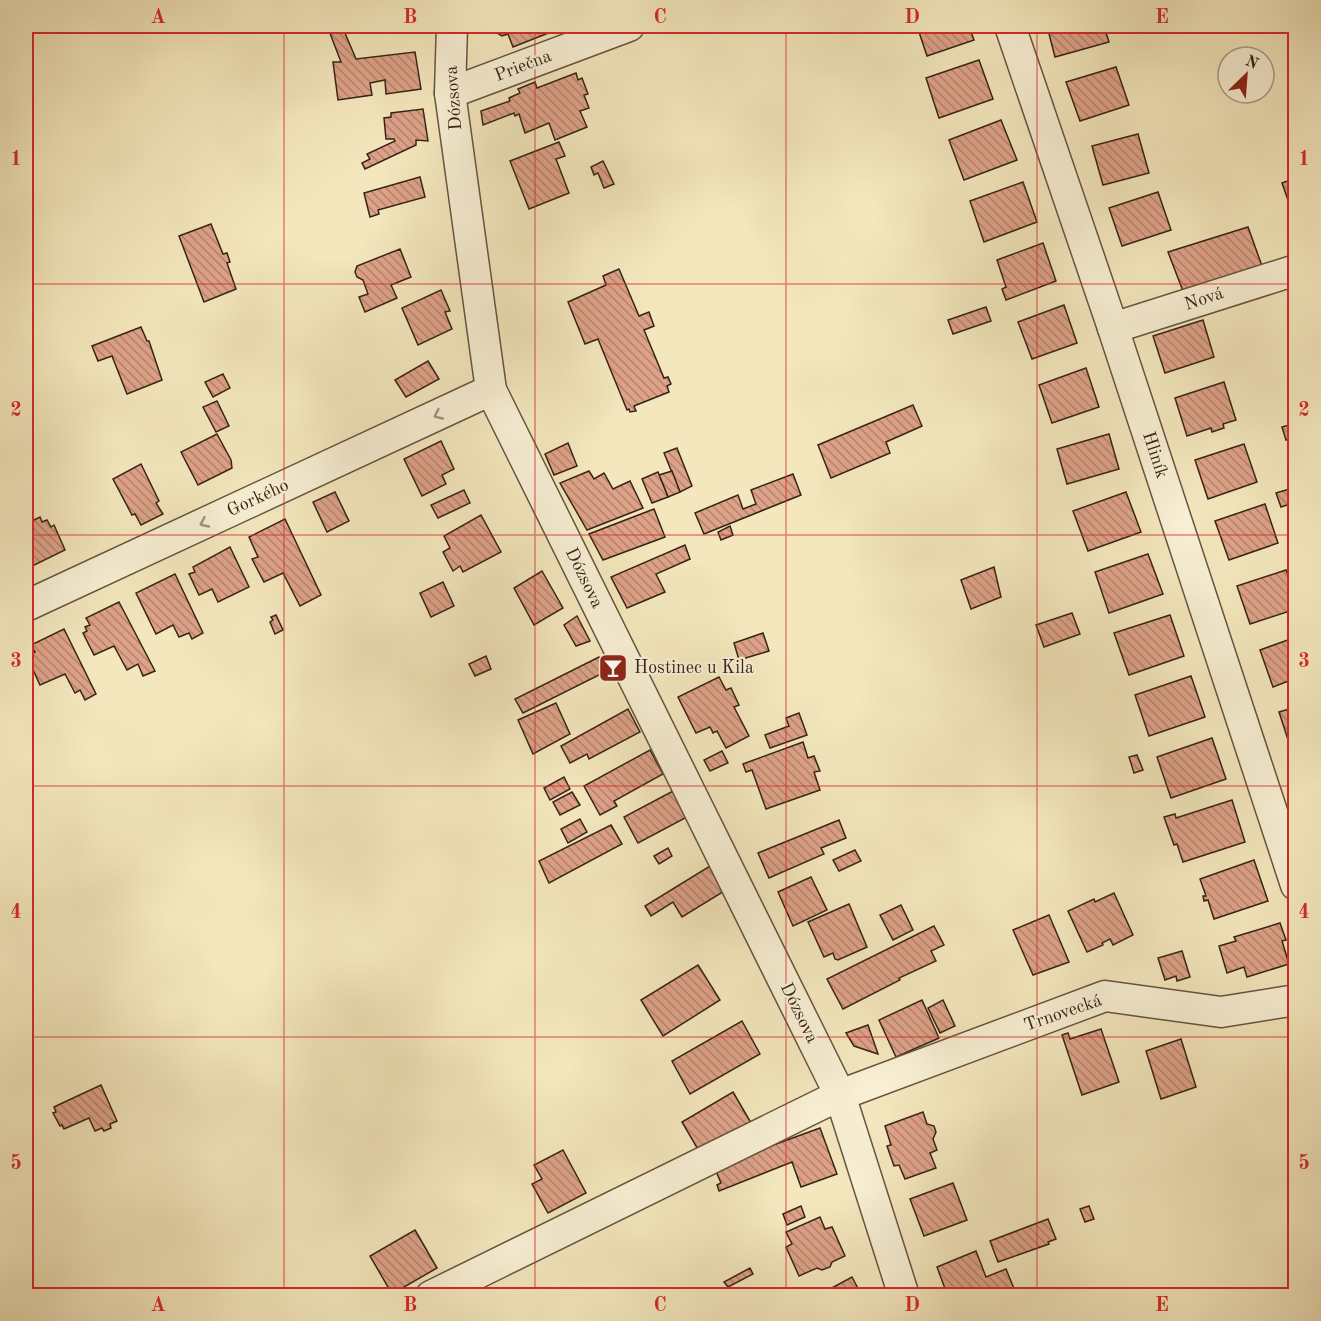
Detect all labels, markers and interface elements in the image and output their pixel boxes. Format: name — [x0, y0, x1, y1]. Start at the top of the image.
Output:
text: A — [150, 8, 166, 28]
text: B — [403, 8, 417, 28]
text: C — [653, 8, 667, 28]
text: D — [904, 8, 920, 28]
text: E — [1155, 8, 1169, 28]
north arrow — [1216, 45, 1276, 105]
street label: Priečna — [492, 47, 554, 85]
text: N — [1243, 53, 1261, 73]
street label: Dózsova — [443, 65, 465, 131]
text: 1 — [10, 150, 22, 170]
text: 1 — [1298, 150, 1310, 170]
street label: Nová — [1182, 284, 1226, 314]
text: 2 — [10, 401, 22, 421]
text: 2 — [1298, 401, 1310, 421]
one-way arrow — [433, 407, 444, 419]
street label: Hliník — [1139, 429, 1171, 481]
street label: Gorkého — [224, 476, 292, 520]
one-way arrow — [199, 516, 210, 528]
street label: Dózsova — [562, 545, 606, 611]
text: 3 — [10, 652, 22, 672]
bar icon: Hostinec u Kila — [597, 652, 629, 684]
text: 3 — [1298, 652, 1310, 672]
place label: Hostinec u Kila — [634, 659, 754, 677]
text: 4 — [10, 903, 22, 923]
text: 4 — [1298, 903, 1310, 923]
street label: Dózsova — [777, 980, 821, 1046]
street label: Trnovecká — [1022, 991, 1104, 1035]
text: 5 — [10, 1153, 22, 1174]
text: 5 — [1298, 1153, 1310, 1174]
text: A — [150, 1296, 166, 1316]
text: B — [403, 1296, 417, 1316]
text: C — [653, 1296, 667, 1316]
text: D — [904, 1296, 920, 1316]
text: E — [1155, 1296, 1169, 1316]

